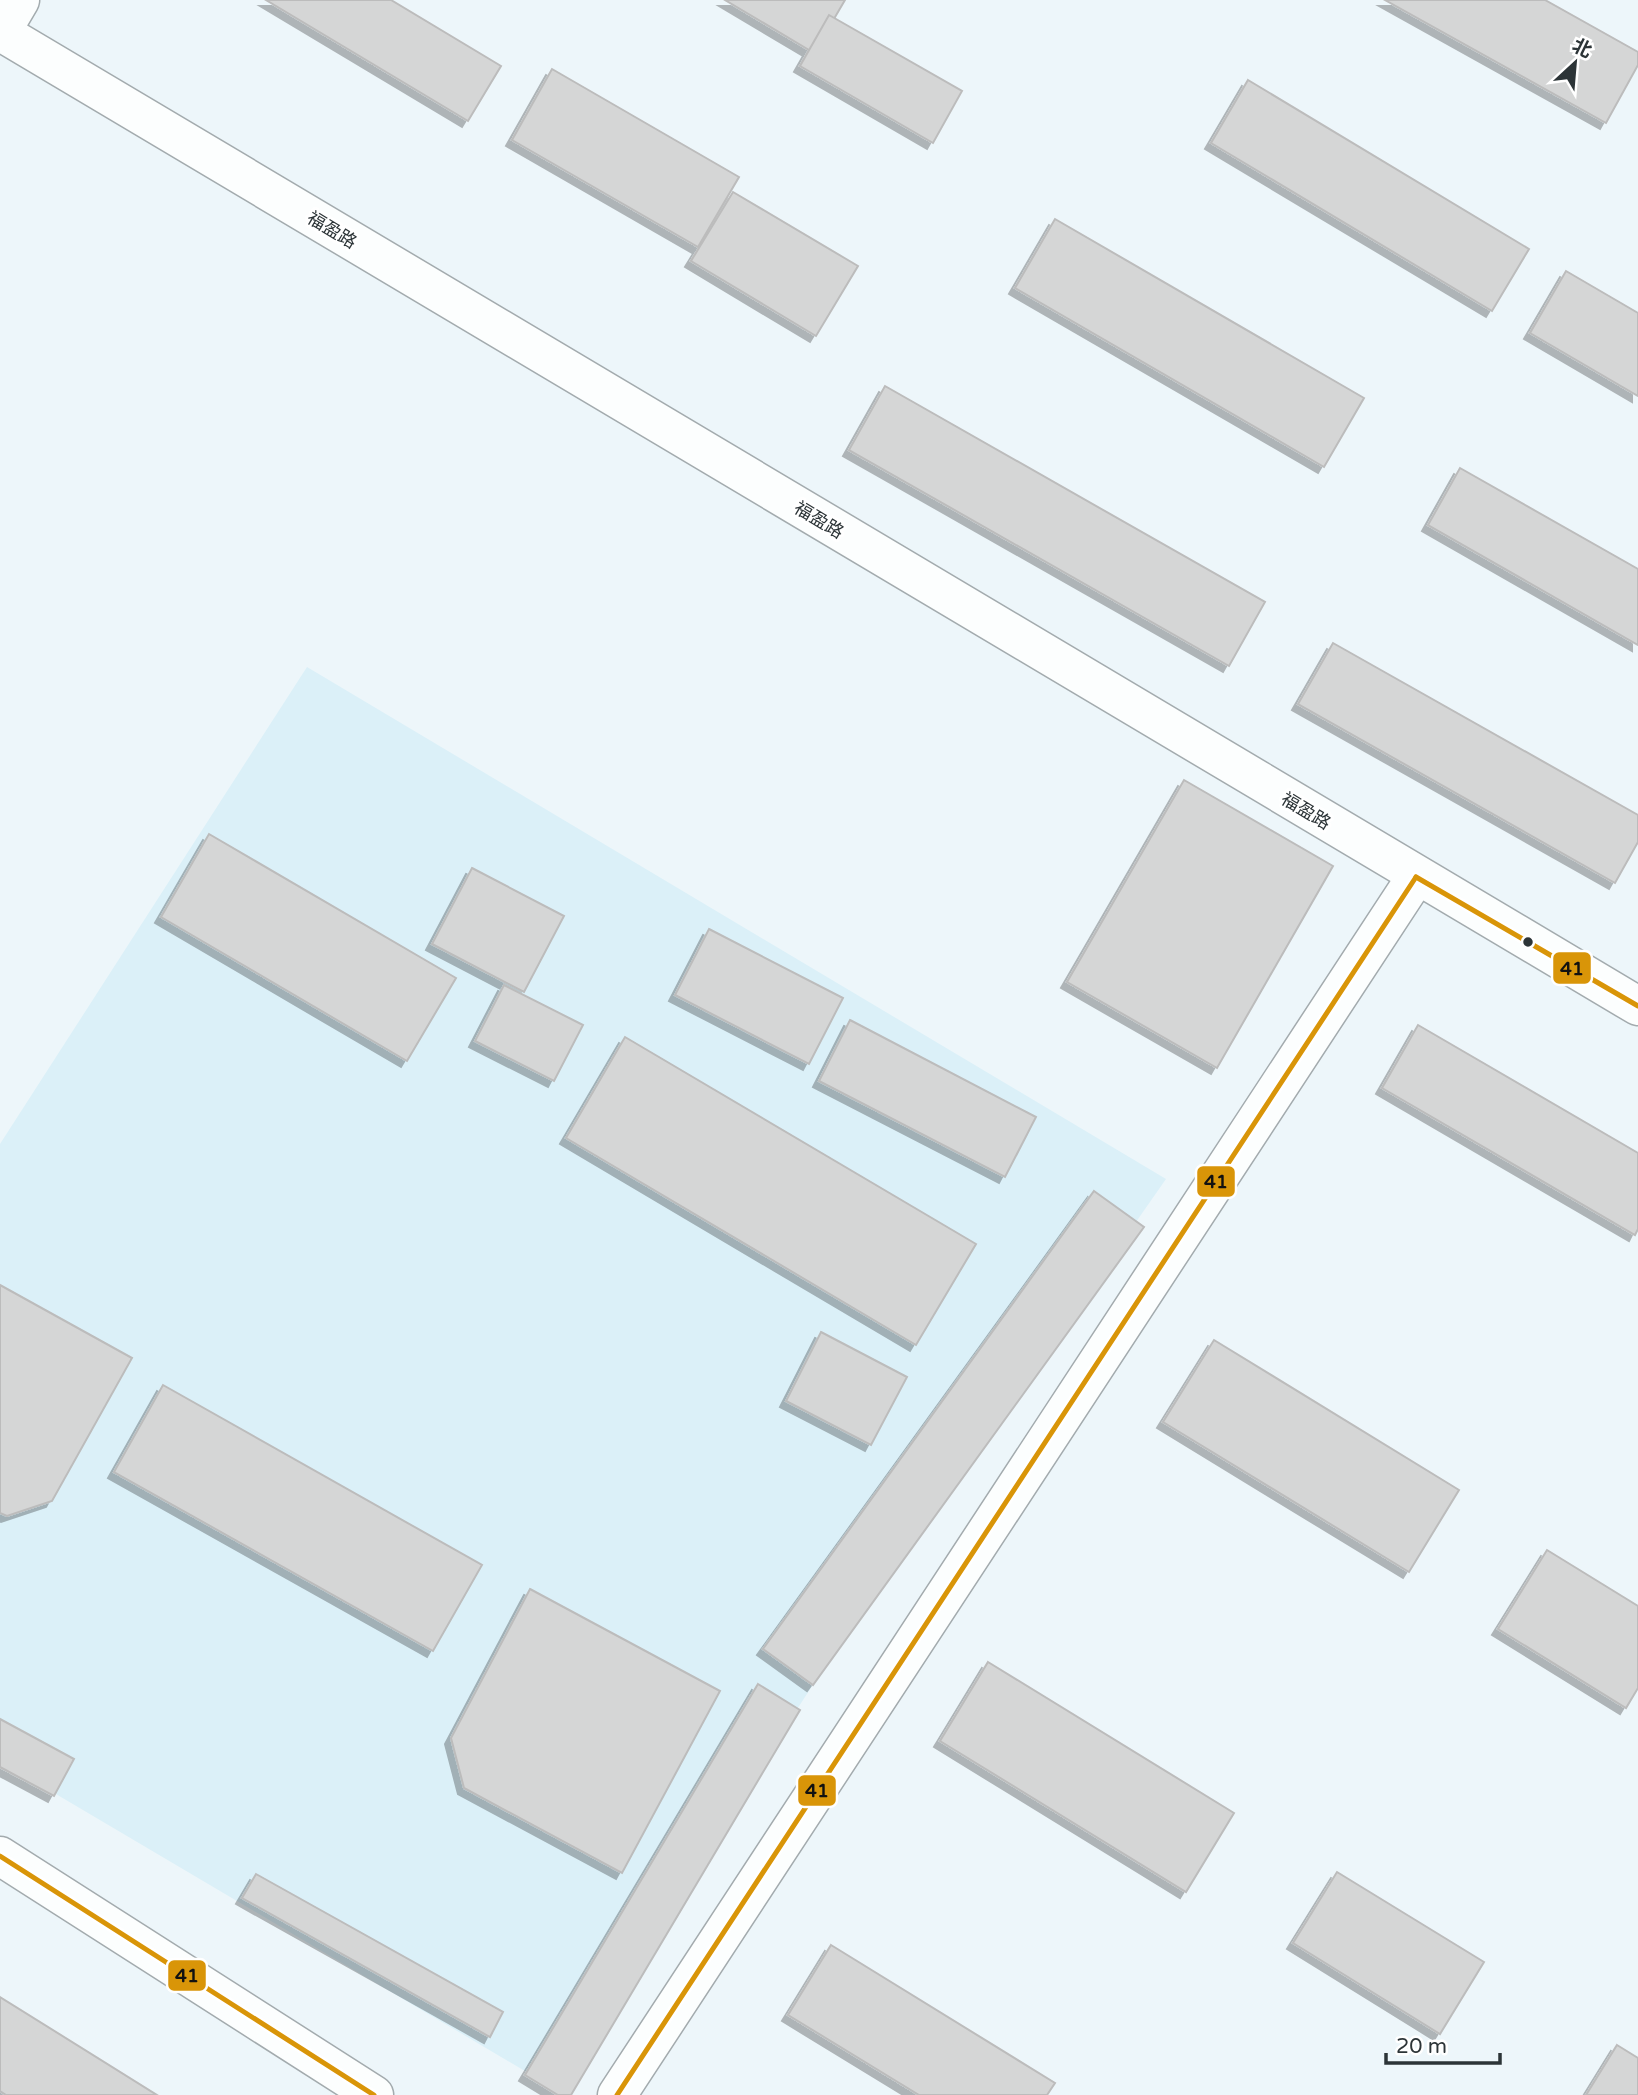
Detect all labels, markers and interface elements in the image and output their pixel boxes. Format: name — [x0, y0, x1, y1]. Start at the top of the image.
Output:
north arrow — [1540, 28, 1610, 98]
text: 北 — [1569, 35, 1595, 63]
street label: 福盈路 — [303, 207, 361, 253]
street label: 福盈路 — [790, 497, 848, 543]
street label: 福盈路 — [1277, 788, 1335, 834]
unlabelled marker — [1521, 935, 1535, 949]
line badge: 41 — [1552, 951, 1592, 985]
text: 41 — [1560, 958, 1584, 980]
line badge: 41 — [1196, 1165, 1236, 1198]
text: 41 — [1204, 1171, 1228, 1193]
line badge: 41 — [797, 1774, 837, 1807]
text: 41 — [805, 1780, 829, 1802]
line badge: 41 — [167, 1959, 207, 1992]
text: 41 — [175, 1965, 199, 1987]
scale bar — [1386, 2022, 1500, 2066]
text: 20 m — [1396, 2034, 1447, 2059]

